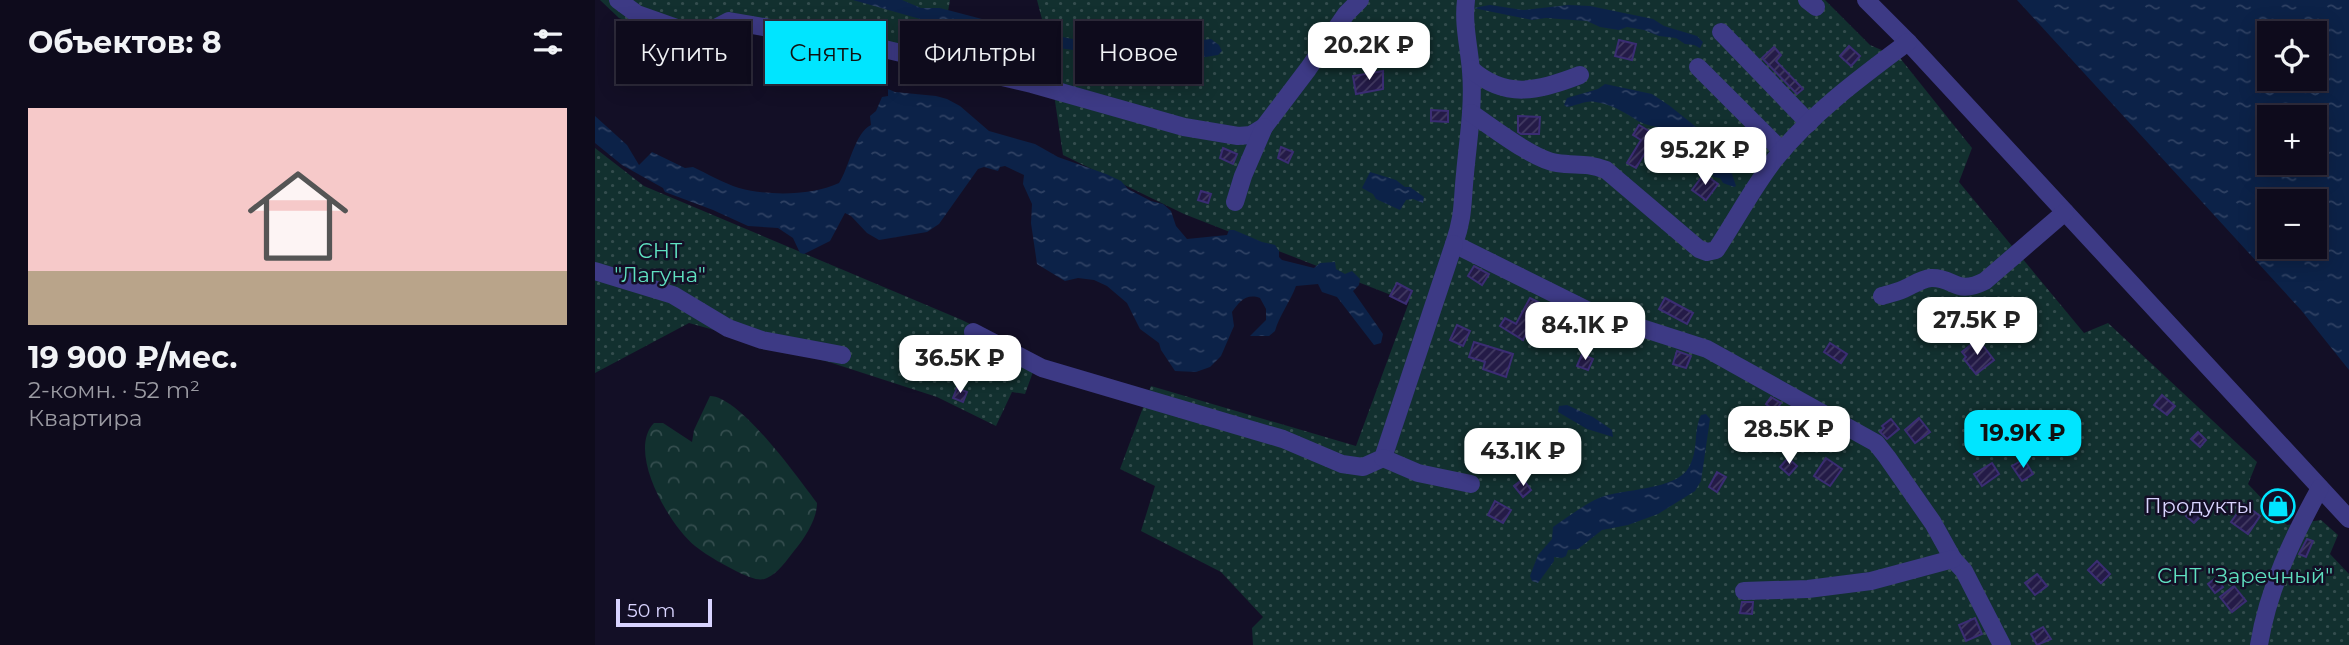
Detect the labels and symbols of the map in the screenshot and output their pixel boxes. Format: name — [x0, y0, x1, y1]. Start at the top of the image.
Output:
pin: 20.2K ₽ — [1304, 22, 1434, 82]
pin: 95.2K ₽ — [1640, 128, 1770, 187]
park label: СНТ "Лагуна" — [614, 238, 706, 287]
pin: 27.5K ₽ — [1912, 298, 2042, 357]
pin: 84.1K ₽ — [1520, 302, 1650, 362]
pin: 36.5K ₽ — [895, 336, 1025, 395]
pin: 28.5K ₽ — [1724, 406, 1854, 466]
pin: 19.9K ₽ — [1958, 410, 2088, 470]
pin: 43.1K ₽ — [1458, 428, 1588, 488]
shop icon: Продукты — [2259, 487, 2297, 525]
place label: Продукты — [2144, 493, 2253, 518]
park label: СНТ "Заречный" — [2157, 563, 2333, 588]
scale bar — [616, 596, 712, 628]

